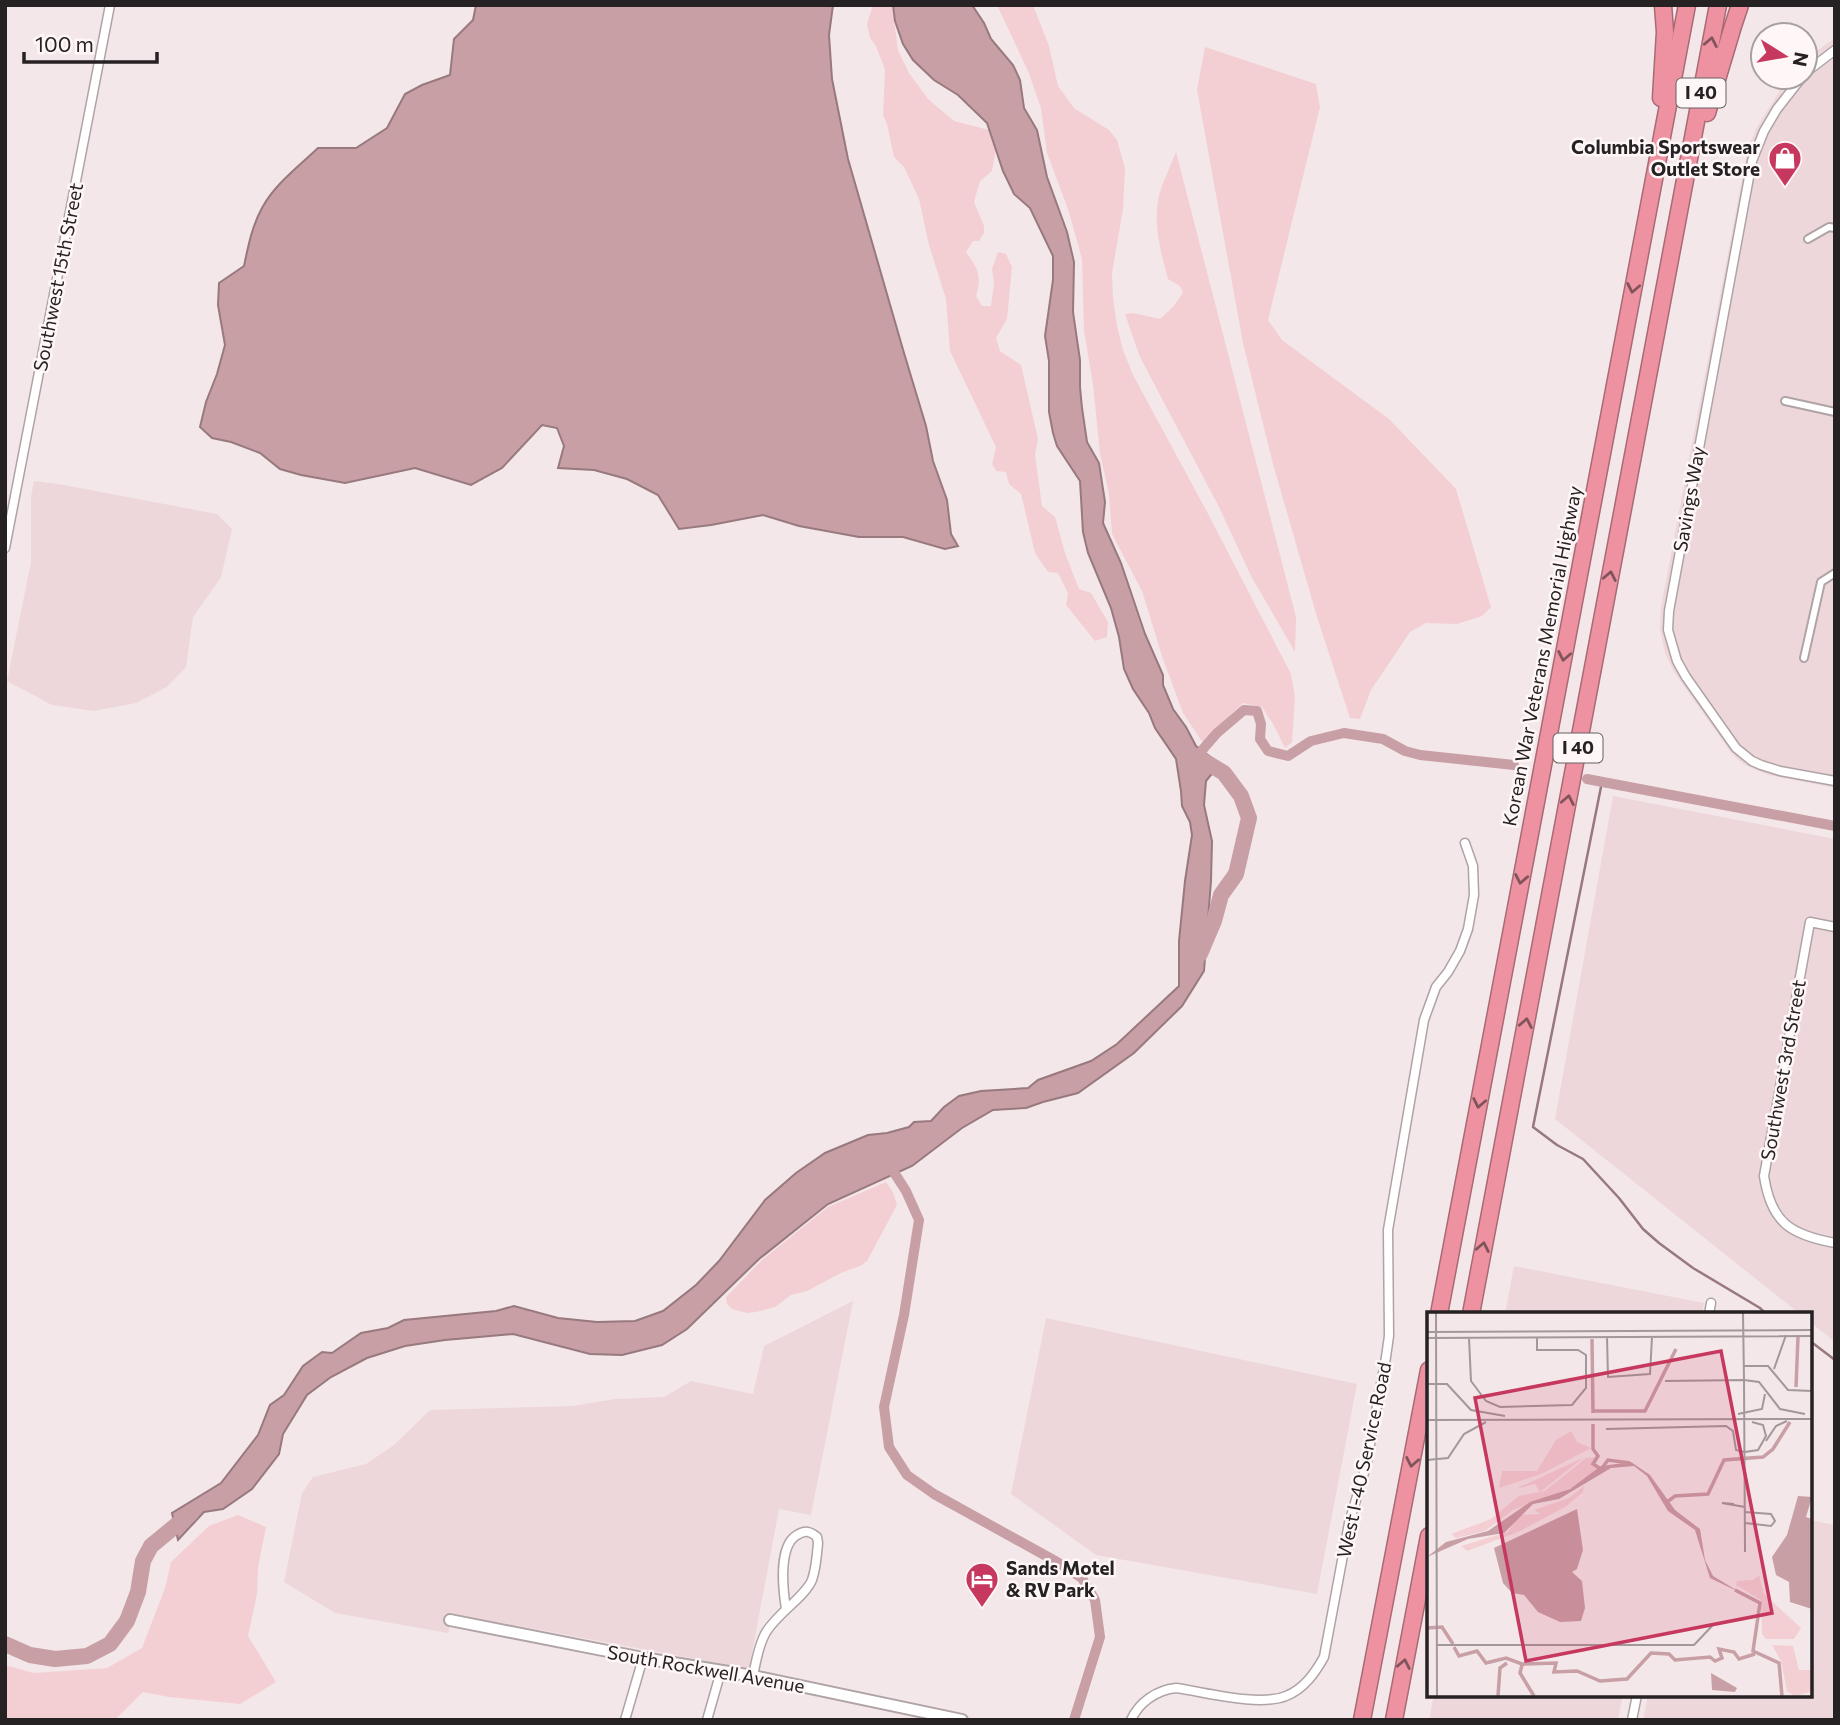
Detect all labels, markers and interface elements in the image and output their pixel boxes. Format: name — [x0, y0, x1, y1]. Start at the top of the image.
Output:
scale bar — [24, 21, 158, 65]
north arrow — [1749, 21, 1819, 91]
text: 100 m — [35, 31, 94, 56]
one-way arrow — [1703, 36, 1718, 48]
text: N — [1789, 50, 1814, 69]
road number: I 40 — [1676, 78, 1726, 108]
place label: Columbia Sportswear Outlet Store — [1571, 135, 1760, 180]
shop icon: Columbia Sportswear Outlet Store — [1766, 139, 1804, 188]
street label: Southwest 15th Street — [28, 180, 87, 373]
one-way arrow — [1626, 282, 1641, 294]
street label: Savings Way — [1668, 444, 1709, 554]
street label: Korean War Veterans Memorial Highway — [1497, 484, 1586, 828]
one-way arrow — [1602, 570, 1617, 582]
one-way arrow — [1557, 650, 1572, 662]
road number: I 40 — [1554, 734, 1602, 762]
one-way arrow — [1560, 794, 1575, 806]
one-way arrow — [1515, 873, 1530, 885]
street label: Southwest 3rd Street — [1755, 978, 1810, 1162]
one-way arrow — [1517, 1017, 1532, 1029]
one-way arrow — [1473, 1097, 1488, 1109]
one-way arrow — [1475, 1241, 1490, 1253]
inset map — [1427, 1312, 1812, 1697]
street label: West I-40 Service Road — [1332, 1360, 1396, 1560]
one-way arrow — [1405, 1456, 1420, 1468]
place label: Sands Motel & RV Park — [1006, 1556, 1115, 1601]
hotel icon: Sands Motel & RV Park — [963, 1560, 1001, 1609]
street label: South Rockwell Avenue — [606, 1640, 807, 1697]
one-way arrow — [1396, 1658, 1411, 1670]

